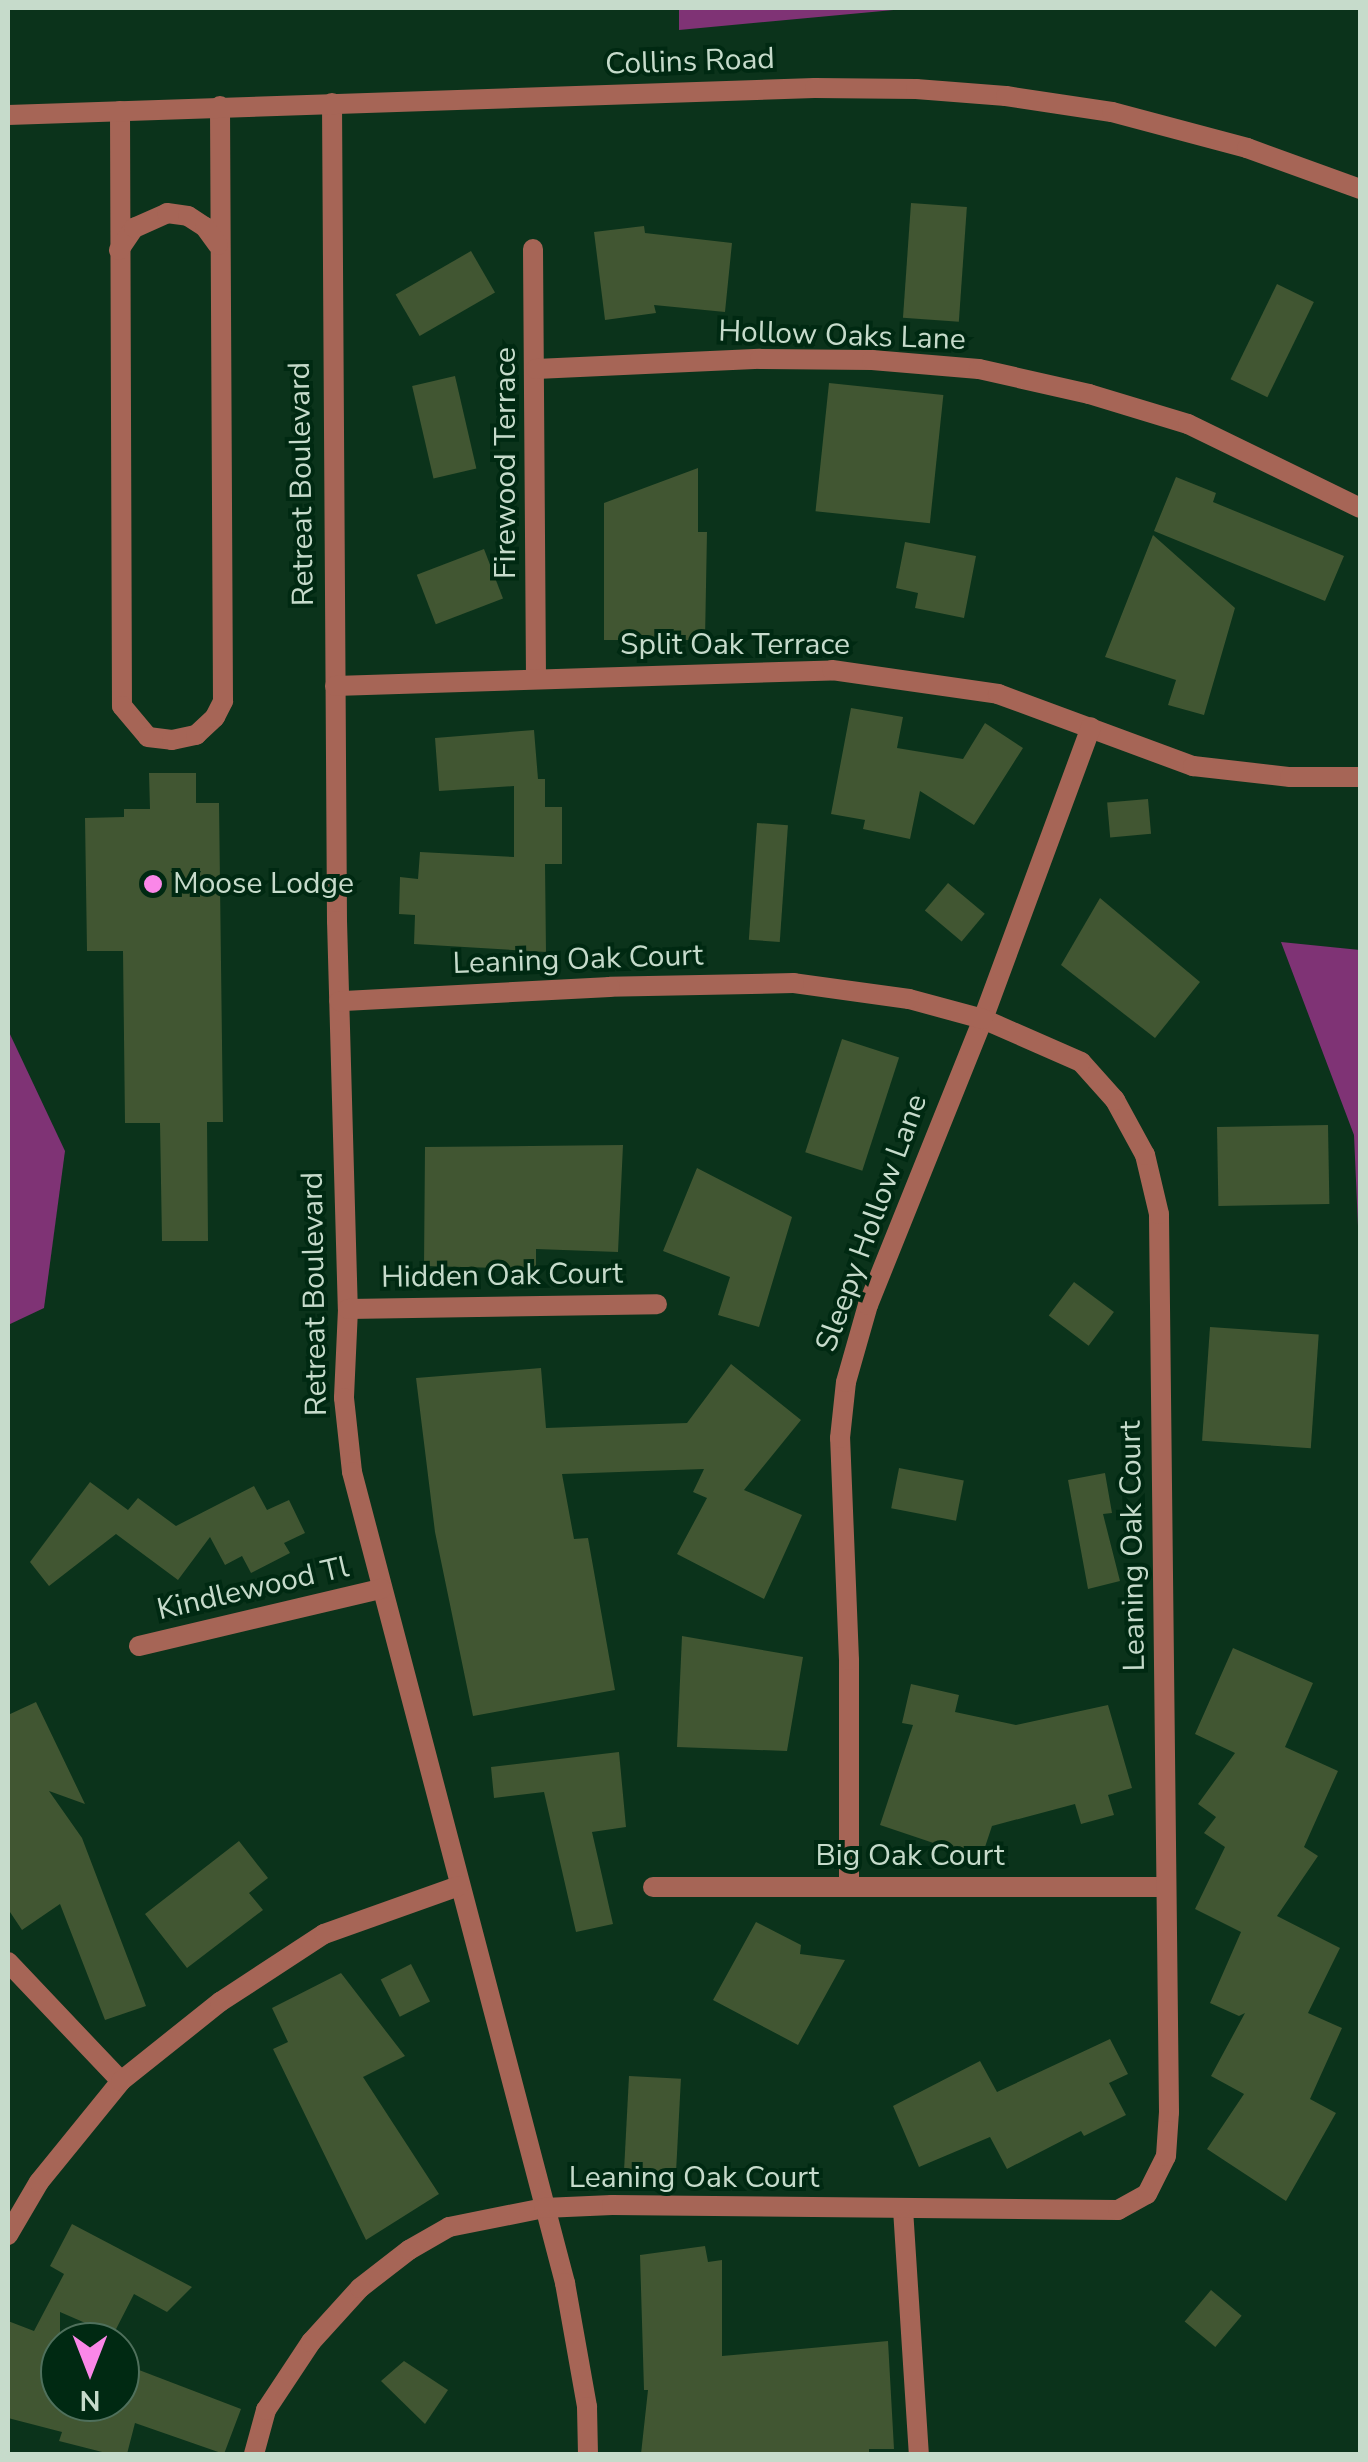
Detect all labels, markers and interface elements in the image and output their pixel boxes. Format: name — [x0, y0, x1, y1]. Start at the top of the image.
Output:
street label: Collins Road — [605, 41, 775, 83]
street label: Hollow Oaks Lane — [718, 314, 966, 358]
street label: Firewood Terrace — [488, 347, 524, 579]
street label: Retreat Boulevard — [282, 362, 322, 606]
street label: Split Oak Terrace — [620, 627, 850, 663]
place label: Moose Lodge — [173, 866, 354, 902]
marker: Moose Lodge — [142, 873, 164, 895]
street label: Leaning Oak Court — [452, 938, 704, 982]
street label: Sleepy Hollow Lane — [809, 1089, 935, 1357]
street label: Retreat Boulevard — [295, 1172, 335, 1416]
street label: Hidden Oak Court — [381, 1256, 623, 1296]
street label: Leaning Oak Court — [1113, 1420, 1153, 1672]
street label: Kindlewood Tl — [154, 1550, 352, 1628]
street label: Big Oak Court — [816, 1838, 1004, 1874]
street label: Leaning Oak Court — [569, 2160, 819, 2196]
north arrow — [40, 2322, 140, 2422]
text: N — [80, 2381, 100, 2419]

